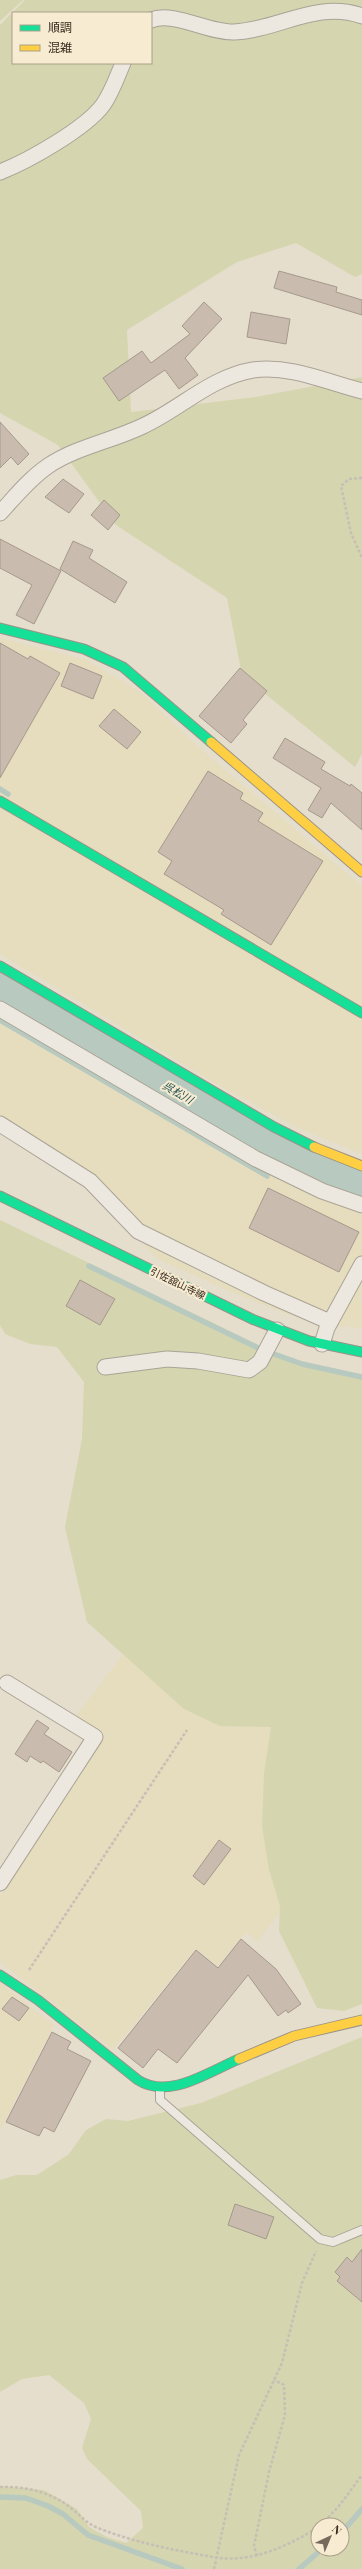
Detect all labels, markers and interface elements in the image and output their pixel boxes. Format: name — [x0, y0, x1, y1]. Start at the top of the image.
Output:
legend — [12, 12, 152, 64]
text: 順調 — [48, 19, 72, 35]
text: 混雑 — [48, 39, 72, 55]
water label: 呉松川 — [160, 1077, 197, 1107]
street label: 引佐舘山寺線 — [148, 1264, 208, 1302]
north arrow — [310, 2517, 350, 2557]
text: N — [329, 2521, 345, 2538]

